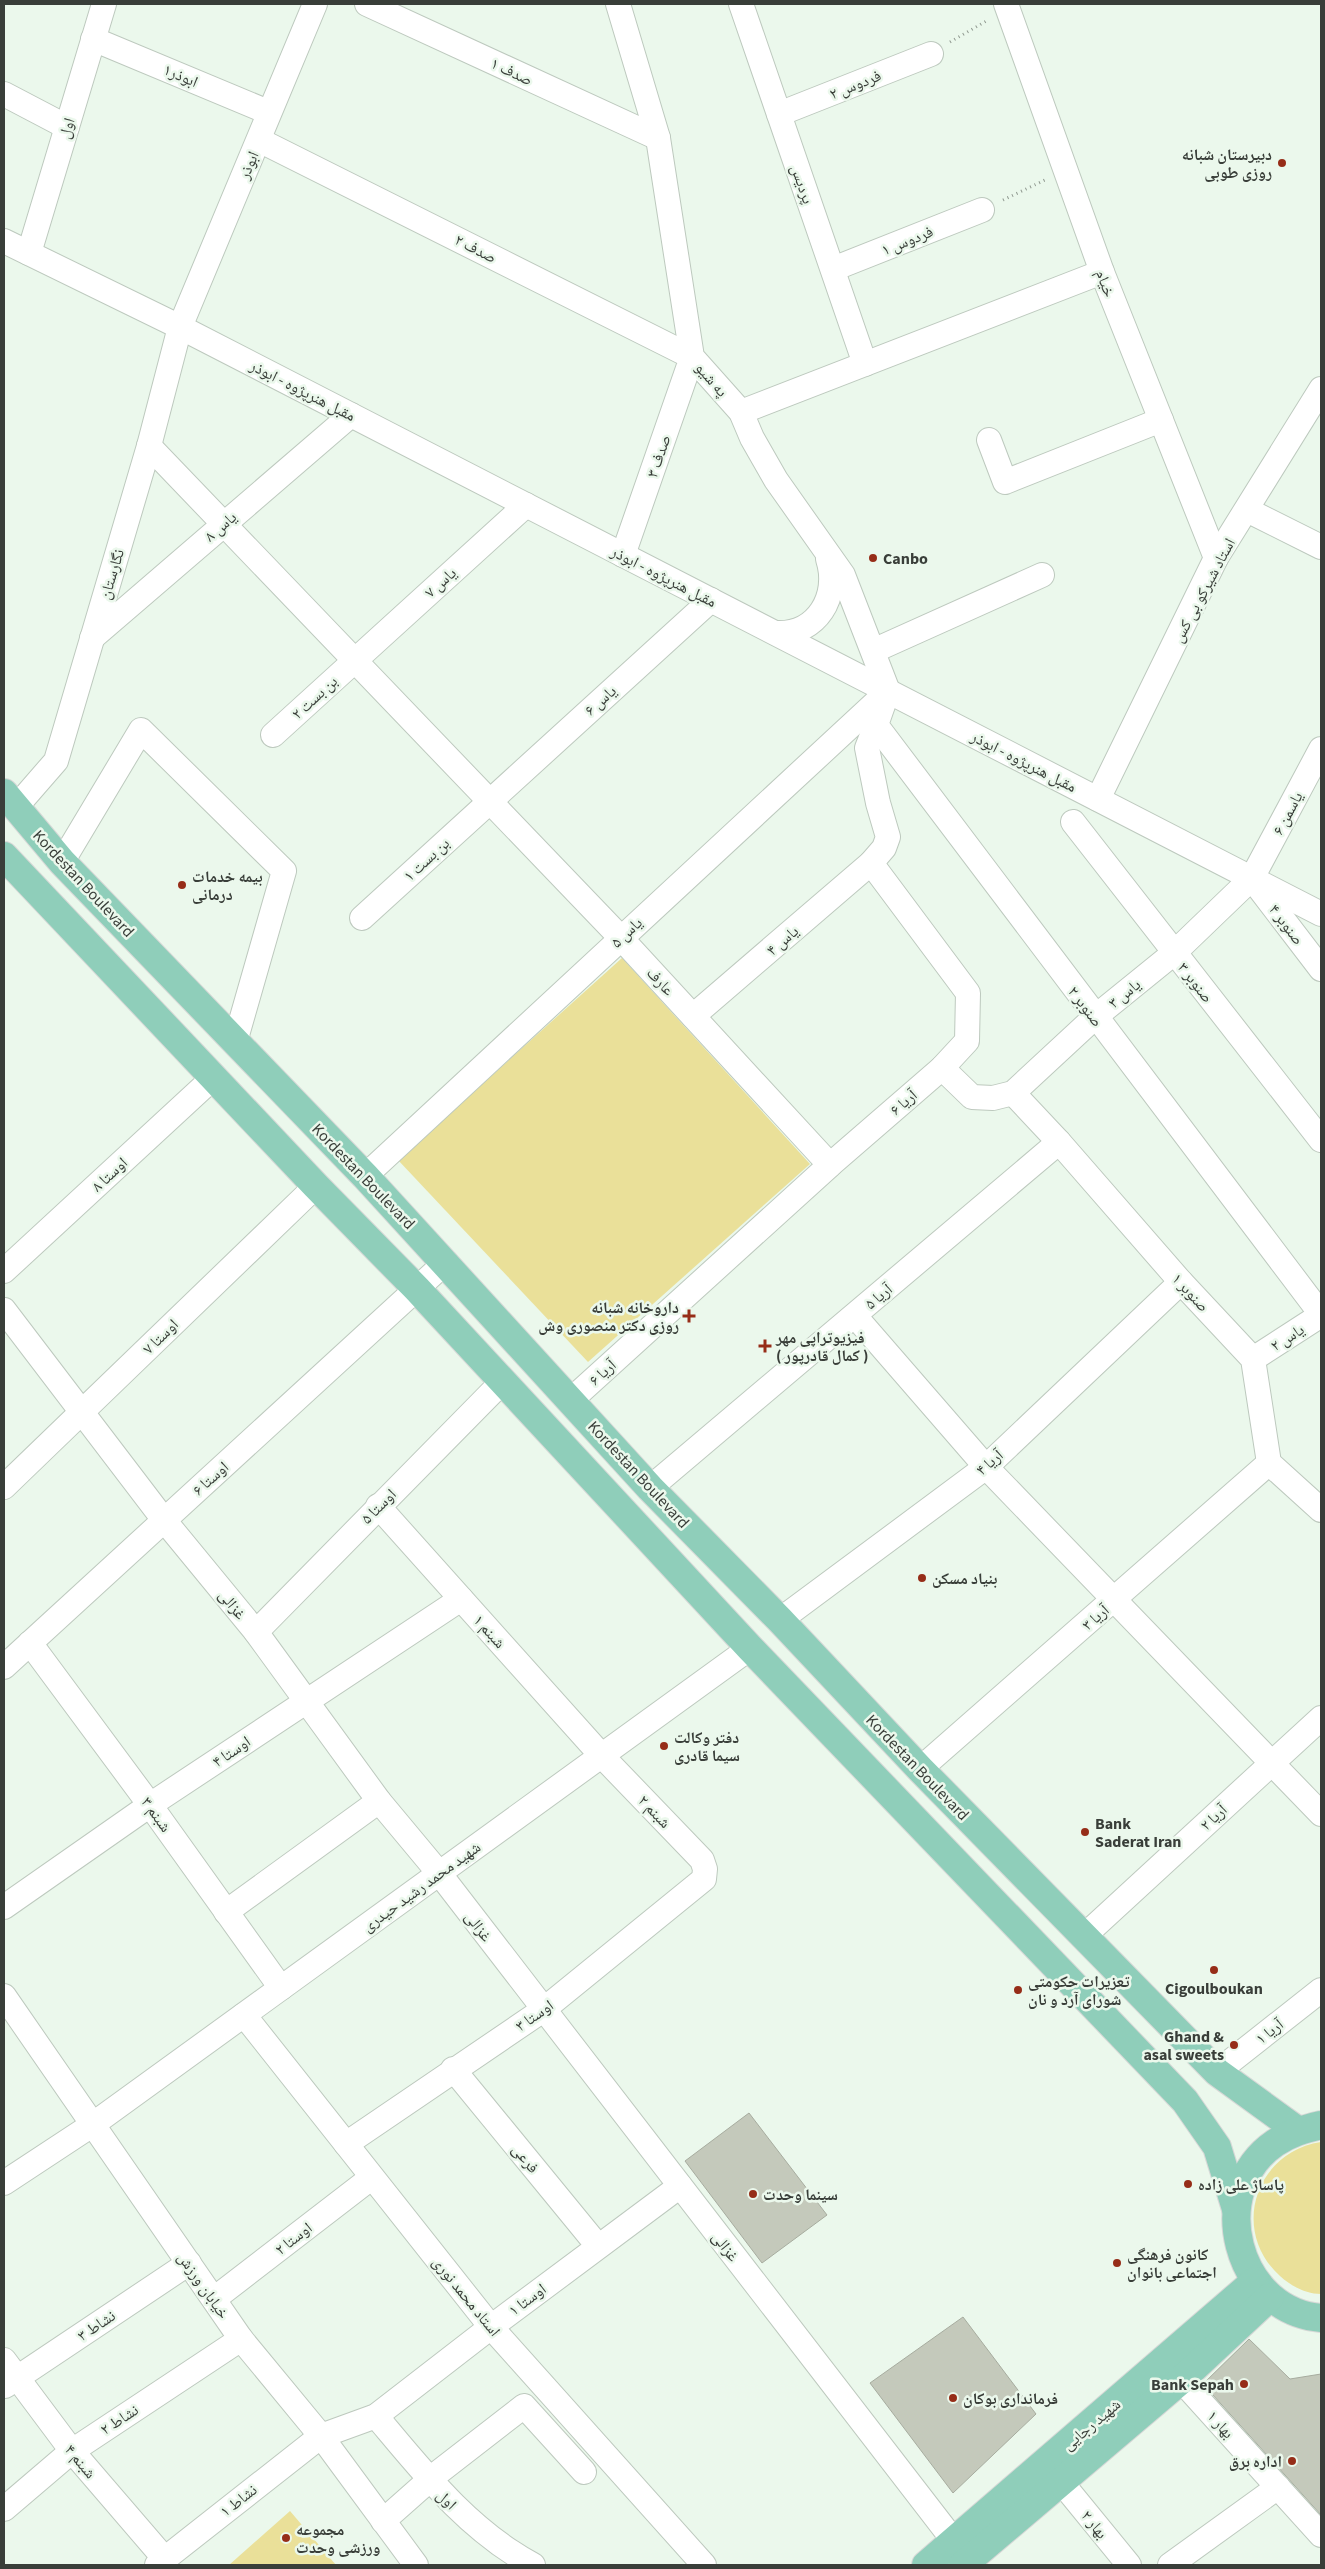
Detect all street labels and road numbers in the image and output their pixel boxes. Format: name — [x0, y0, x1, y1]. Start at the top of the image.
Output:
street label: صدف ۱ — [487, 53, 536, 91]
street label: ابوذر۱ — [160, 59, 201, 93]
street label: فردوس ۲ — [826, 65, 884, 105]
street label: اول — [53, 115, 81, 141]
street label: ابوذر — [233, 148, 265, 184]
street label: پردیس — [785, 162, 819, 207]
street label: فردوس ۱ — [878, 221, 936, 261]
street label: صدف ۲ — [451, 229, 500, 269]
street label: خیام — [1090, 266, 1120, 300]
street label: مقبل هنرپژوه - ابوذر — [245, 354, 359, 427]
street label: په شیو — [690, 357, 733, 402]
street label: صدف ۳ — [641, 432, 677, 481]
street label: یاس ۸ — [200, 507, 242, 547]
street label: استاد شیرکو بی کس — [1167, 534, 1241, 647]
street label: مقبل هنرپژوه - ابوذر — [606, 540, 720, 613]
street label: نگارستان — [94, 546, 130, 602]
street label: یاس ۷ — [420, 562, 461, 603]
street label: بن بست ۲ — [287, 671, 342, 725]
street label: یاس ۶ — [580, 680, 621, 721]
street label: مقبل هنرپژوه - ابوذر — [966, 725, 1080, 798]
street label: یاسمن ۶ — [1267, 788, 1308, 839]
street label: Kordestan Boulevard — [28, 825, 139, 942]
street label: بن بست ۱ — [399, 833, 454, 887]
street label: صنوبر ۴ — [1264, 900, 1309, 950]
street label: یاس ۵ — [606, 912, 647, 953]
street label: یاس ۴ — [762, 921, 804, 961]
street label: صنوبر ۳ — [1172, 958, 1218, 1008]
street label: عارف — [641, 963, 679, 1001]
street label: یاس ۳ — [1104, 974, 1146, 1014]
street label: صنوبر ۲ — [1063, 982, 1108, 1032]
street label: آریا ۶ — [885, 1084, 923, 1121]
street label: Kordestan Boulevard — [307, 1119, 420, 1235]
street label: اوستا ۸ — [87, 1152, 133, 1197]
street label: صنوبر ۱ — [1167, 1268, 1214, 1317]
street label: آریا ۵ — [860, 1278, 898, 1315]
street label: اوستا ۷ — [138, 1314, 183, 1359]
street label: یاس ۲ — [1266, 1319, 1309, 1357]
street label: آریا ۶ — [584, 1354, 622, 1391]
street label: Kordestan Boulevard — [583, 1416, 694, 1533]
street label: آریا ۴ — [971, 1444, 1009, 1481]
street label: اوستا ۶ — [188, 1457, 234, 1501]
street label: اوستا ۵ — [356, 1484, 401, 1529]
street label: غزالی — [213, 1585, 251, 1624]
street label: آریا ۳ — [1077, 1599, 1115, 1636]
street label: شبنم ۱ — [468, 1610, 510, 1653]
street label: Kordestan Boulevard — [861, 1710, 974, 1826]
street label: اوستا ۴ — [208, 1731, 255, 1773]
street label: شبنم ۲ — [633, 1790, 676, 1833]
street label: شبنم ۳ — [136, 1792, 176, 1837]
street label: آریا ۲ — [1195, 1799, 1233, 1836]
street label: شهید محمد رشید حیدری — [358, 1836, 485, 1937]
street label: غزالی — [460, 1907, 497, 1946]
street label: اوستا ۳ — [511, 1995, 558, 2037]
street label: آریا ۱ — [1251, 2013, 1289, 2050]
street label: فرعی — [507, 2139, 544, 2178]
street label: اوستا ۲ — [270, 2217, 317, 2260]
street label: غزالی — [706, 2227, 744, 2266]
street label: خیابان ورزش — [172, 2248, 234, 2323]
street label: استاد محمد نوری — [427, 2252, 505, 2341]
street label: اوستا ۱ — [504, 2278, 551, 2321]
street label: نشاط ۳ — [73, 2305, 120, 2347]
street label: شهید رجایی — [1058, 2394, 1126, 2456]
street label: نشاط ۲ — [96, 2399, 143, 2440]
street label: بهار ۱ — [1202, 2406, 1239, 2444]
street label: شبنم ۴ — [59, 2440, 101, 2484]
street label: نشاط ۱ — [215, 2479, 262, 2522]
street label: اول — [431, 2485, 461, 2515]
street label: بهار ۲ — [1076, 2506, 1113, 2544]

